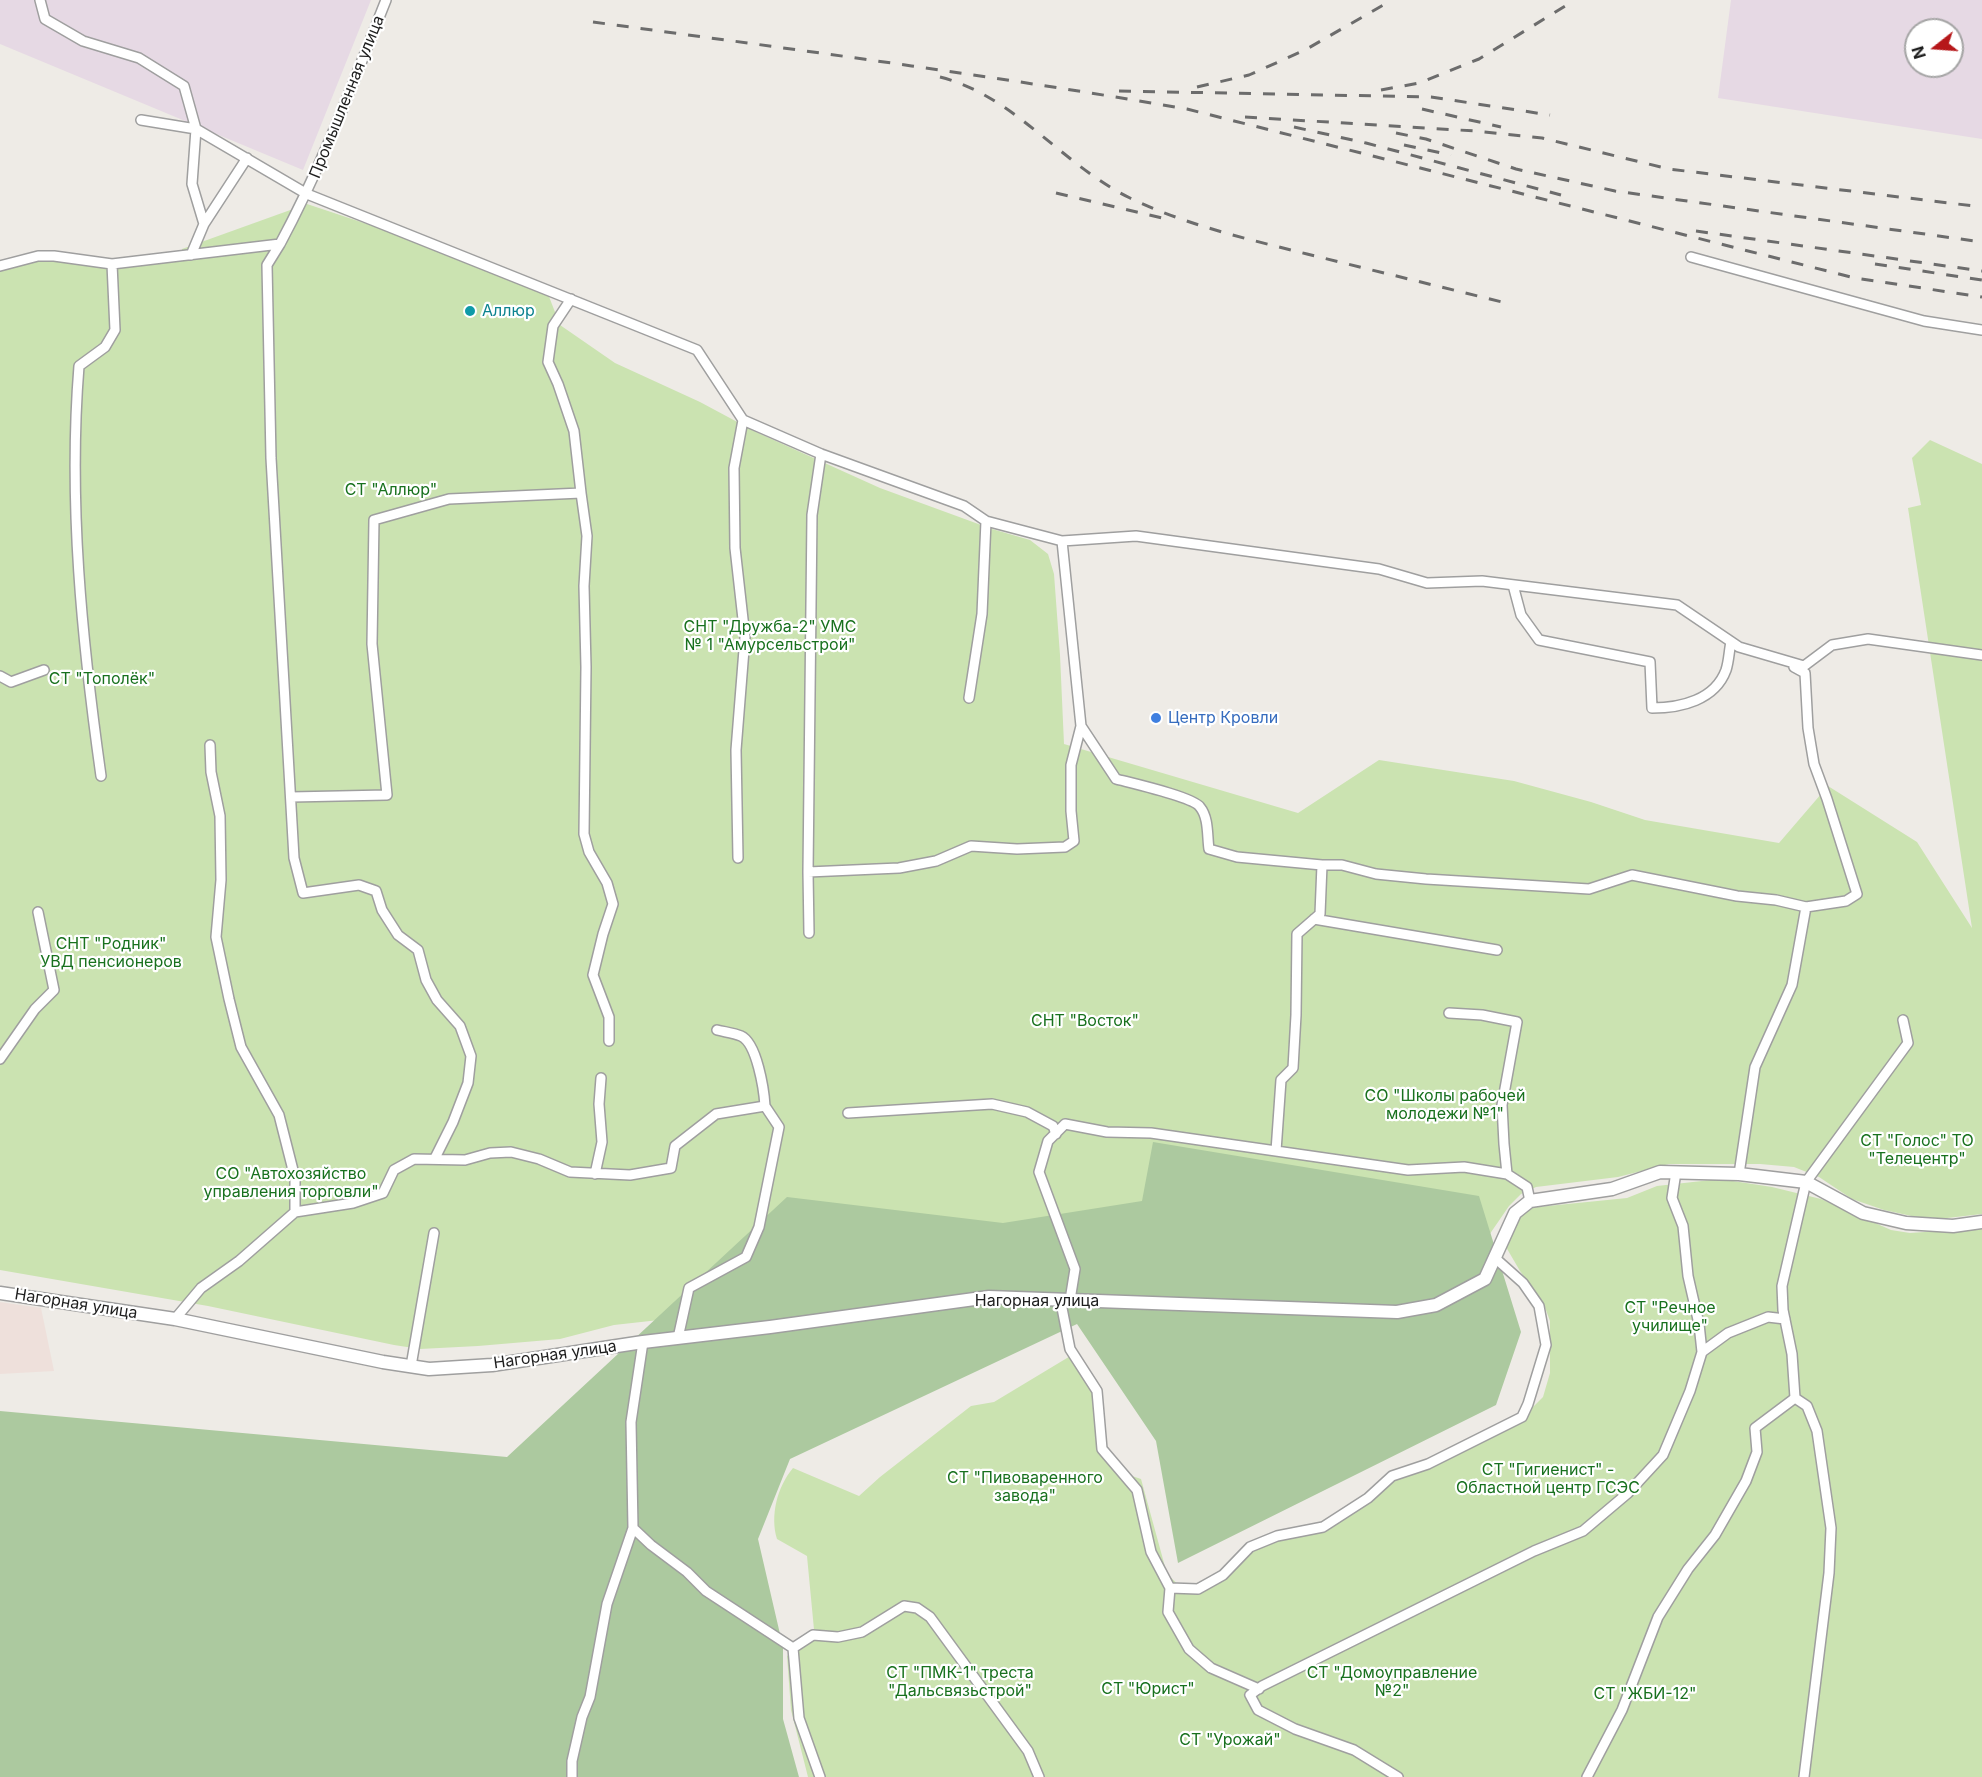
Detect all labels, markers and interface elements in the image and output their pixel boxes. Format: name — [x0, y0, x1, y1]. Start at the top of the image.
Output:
street label: Промышленная улица — [306, 13, 388, 181]
north arrow — [1904, 18, 1964, 78]
text: N — [1907, 44, 1930, 61]
place label: Аллюр — [482, 301, 535, 321]
marker: Аллюр — [463, 304, 477, 318]
park label: СТ "Аллюр" — [345, 480, 437, 500]
park label: СНТ "Дружба-2" УМС № 1 "Амурсельстрой" — [684, 617, 856, 655]
park label: СТ "Тополёк" — [49, 669, 155, 689]
place label: Центр Кровли — [1168, 708, 1278, 728]
marker: Центр Кровли — [1149, 711, 1163, 725]
park label: СНТ "Родник" УВД пенсионеров — [40, 934, 182, 972]
park label: СНТ "Восток" — [1031, 1011, 1139, 1031]
park label: СО "Школы рабочей молодежи №1" — [1365, 1086, 1525, 1124]
park label: СТ "Голос" ТО "Телецентр" — [1860, 1131, 1974, 1169]
park label: СО "Автохозяйство управления торговли" — [203, 1164, 379, 1202]
street label: Нагорная улица — [13, 1285, 139, 1323]
street label: Нагорная улица — [975, 1291, 1099, 1311]
park label: СТ "Речное училище" — [1624, 1298, 1716, 1336]
street label: Нагорная улица — [492, 1337, 618, 1373]
park label: СТ "Гигиенист" - Областной центр ГСЭС — [1456, 1460, 1640, 1498]
park label: СТ "Пивоваренного завода" — [947, 1468, 1103, 1506]
park label: СТ "ПМК-1" треста "Дальсвязьстрой" — [886, 1663, 1034, 1701]
park label: СТ "Домоуправление №2" — [1307, 1663, 1477, 1701]
park label: СТ "Юрист" — [1101, 1679, 1195, 1699]
park label: СТ "ЖБИ-12" — [1594, 1684, 1696, 1704]
park label: СТ "Урожай" — [1179, 1730, 1281, 1750]

